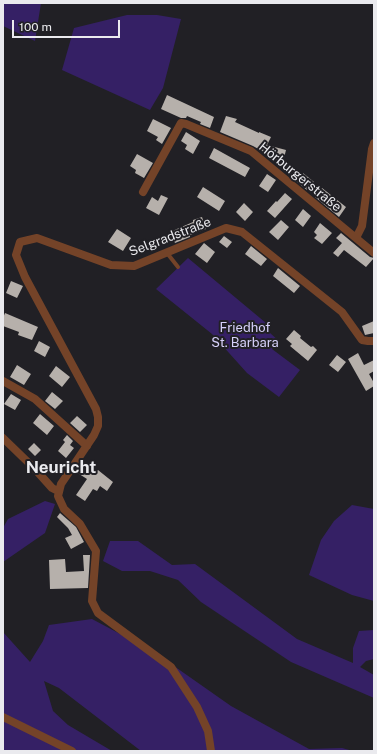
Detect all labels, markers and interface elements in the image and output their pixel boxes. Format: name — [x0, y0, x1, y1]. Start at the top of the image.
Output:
scale bar — [14, 12, 122, 38]
text: 100 m — [19, 20, 52, 34]
street label: Hörburgerstraße — [256, 139, 344, 215]
street label: Selgradstraße — [127, 214, 213, 260]
park label: Friedhof St. Barbara — [211, 320, 279, 351]
district label: Neuricht — [26, 458, 96, 478]

